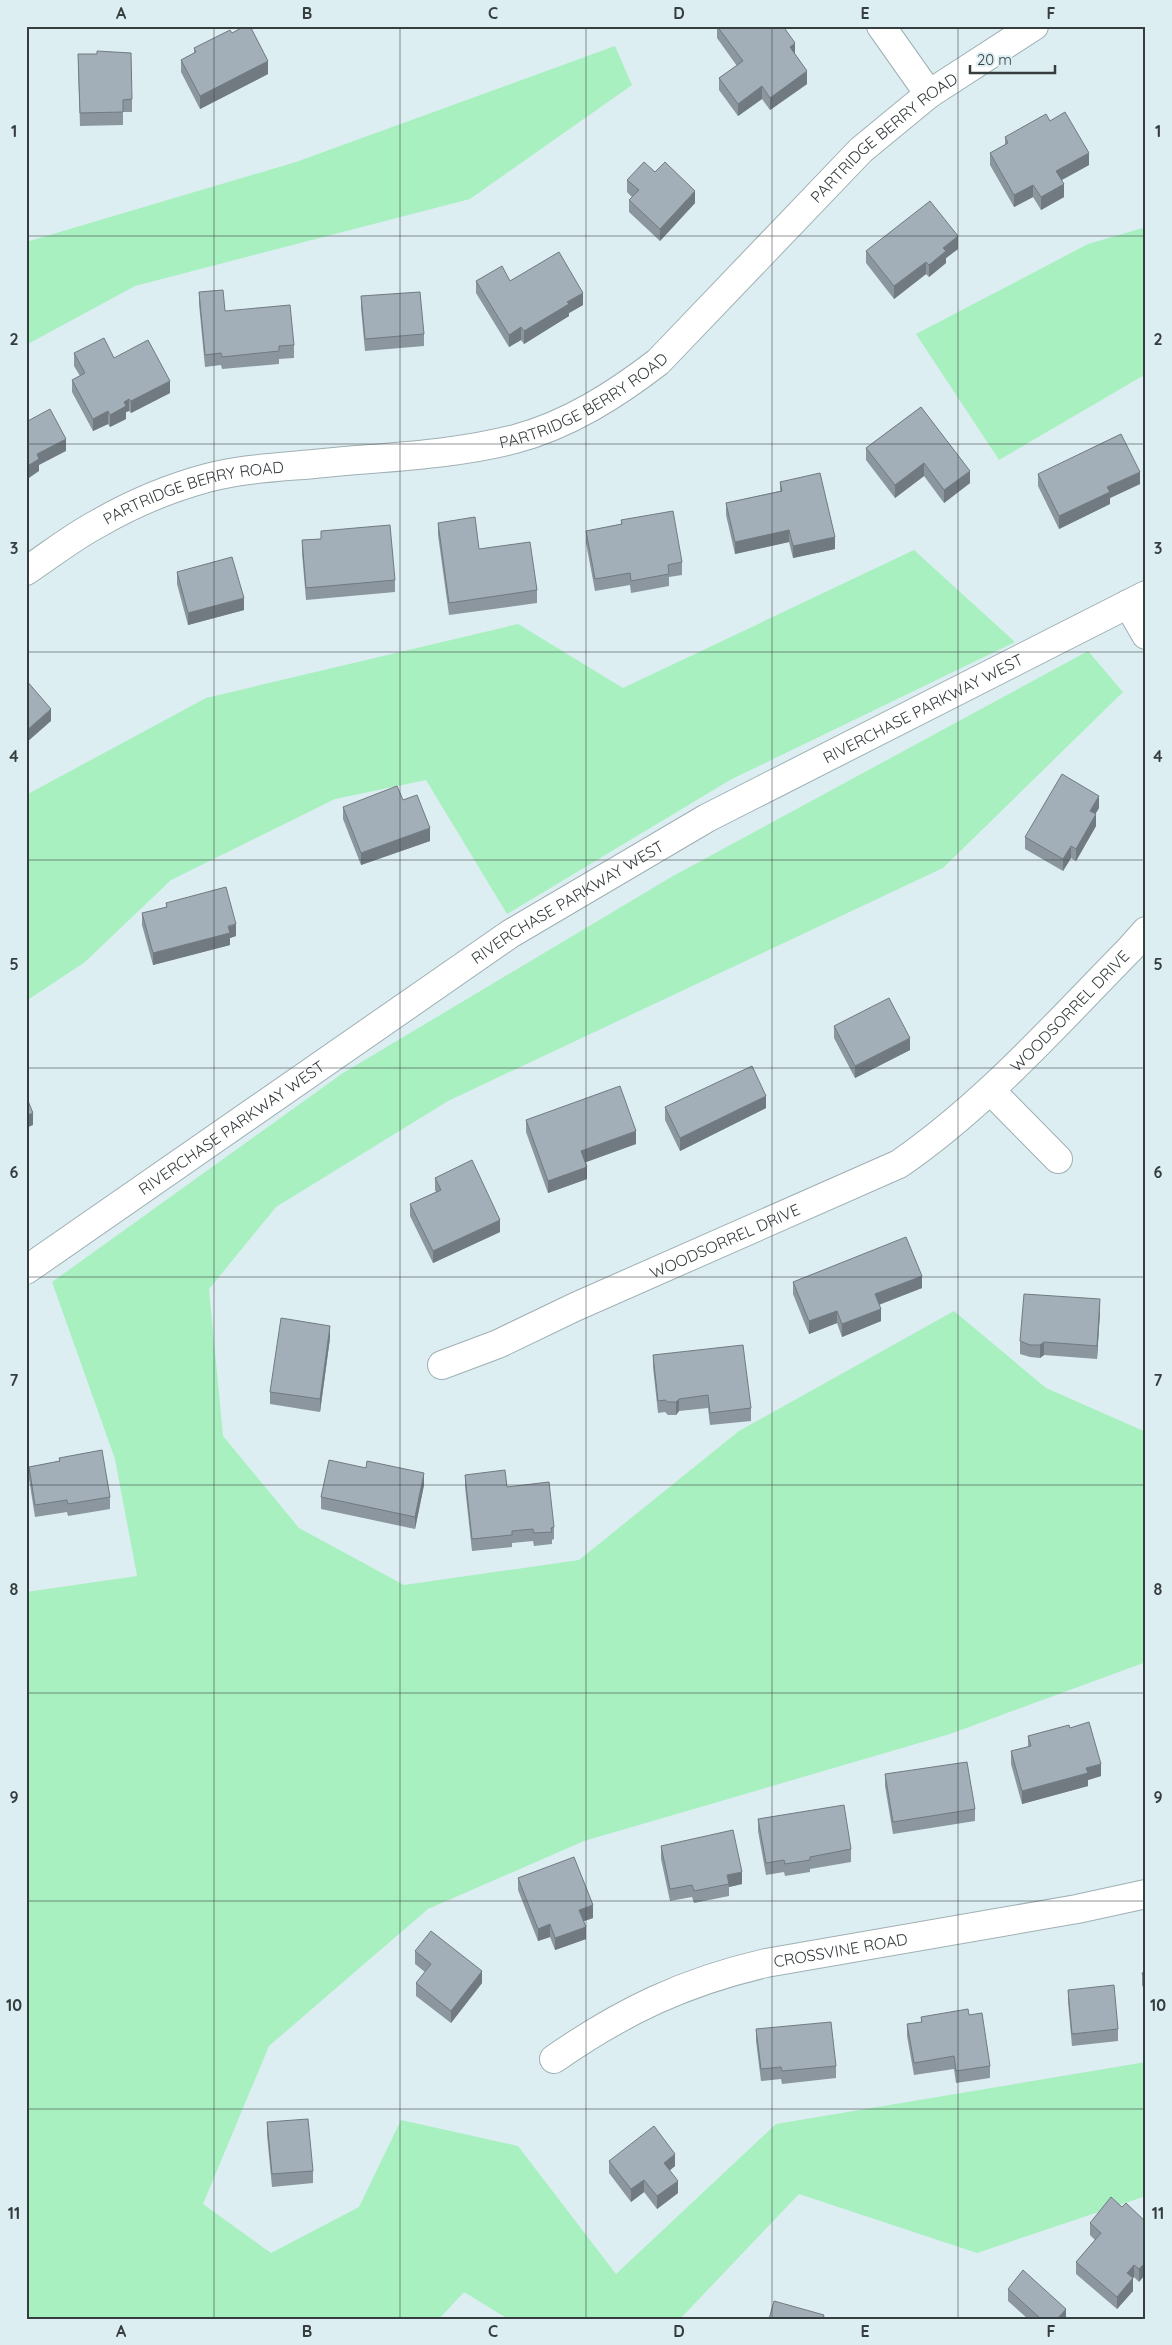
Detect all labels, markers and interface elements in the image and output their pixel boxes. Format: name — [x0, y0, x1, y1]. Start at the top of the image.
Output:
text: A — [116, 3, 127, 23]
text: B — [302, 3, 312, 23]
text: C — [488, 3, 498, 23]
text: D — [673, 3, 685, 23]
text: E — [860, 3, 870, 23]
text: F — [1047, 3, 1056, 23]
scale bar — [970, 42, 1054, 74]
text: 20 m — [977, 50, 1012, 69]
street label: PARTRIDGE BERRY ROAD — [806, 68, 961, 207]
text: 1 — [11, 121, 17, 141]
text: 1 — [1155, 121, 1161, 141]
text: 2 — [9, 329, 19, 349]
text: 2 — [1153, 329, 1163, 349]
street label: PARTRIDGE BERRY ROAD — [497, 348, 672, 452]
street label: PARTRIDGE BERRY ROAD — [99, 457, 285, 529]
text: 3 — [10, 538, 18, 558]
text: 3 — [1154, 538, 1162, 558]
street label: RIVERCHASE PARKWAY WEST — [819, 649, 1027, 767]
text: 4 — [9, 746, 19, 766]
text: 4 — [1153, 746, 1163, 766]
street label: RIVERCHASE PARKWAY WEST — [467, 836, 668, 968]
street label: WOODSORREL DRIVE — [1006, 946, 1133, 1076]
text: 5 — [9, 954, 19, 974]
text: 5 — [1153, 954, 1163, 974]
street label: RIVERCHASE PARKWAY WEST — [135, 1056, 328, 1199]
text: 6 — [10, 1162, 19, 1182]
text: 6 — [1154, 1162, 1163, 1182]
street label: WOODSORREL DRIVE — [647, 1199, 803, 1283]
text: 7 — [10, 1370, 19, 1390]
text: 7 — [1154, 1370, 1163, 1390]
text: 8 — [10, 1579, 19, 1599]
text: 8 — [1154, 1579, 1163, 1599]
text: 9 — [9, 1787, 19, 1807]
text: 9 — [1153, 1787, 1163, 1807]
street label: CROSSVINE ROAD — [772, 1929, 909, 1972]
text: 10 — [6, 1995, 22, 2015]
text: 10 — [1150, 1995, 1166, 2015]
text: 11 — [8, 2203, 20, 2223]
text: 11 — [1152, 2203, 1164, 2223]
text: A — [116, 2321, 127, 2341]
text: B — [302, 2321, 312, 2341]
text: C — [488, 2321, 498, 2341]
text: D — [673, 2321, 685, 2341]
text: E — [860, 2321, 870, 2341]
text: F — [1047, 2321, 1056, 2341]

